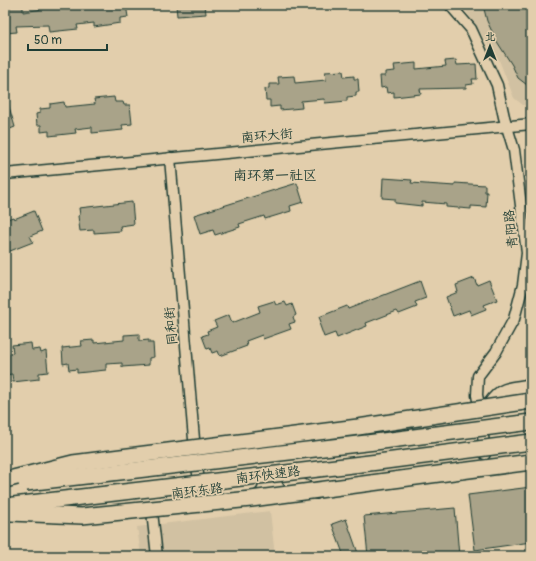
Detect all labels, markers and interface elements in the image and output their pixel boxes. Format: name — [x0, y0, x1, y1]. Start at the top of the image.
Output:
scale bar — [28, 26, 107, 52]
north arrow — [470, 26, 510, 66]
text: 北 — [485, 30, 496, 43]
text: 50 m — [34, 33, 62, 48]
street label: 南环大街 — [240, 126, 294, 146]
district label: 南环第一社区 — [233, 167, 317, 184]
street label: 青阳路 — [501, 209, 521, 249]
street label: 同和街 — [161, 306, 181, 346]
street label: 南环快速路 — [235, 463, 301, 487]
street label: 南环东路 — [170, 480, 224, 502]

